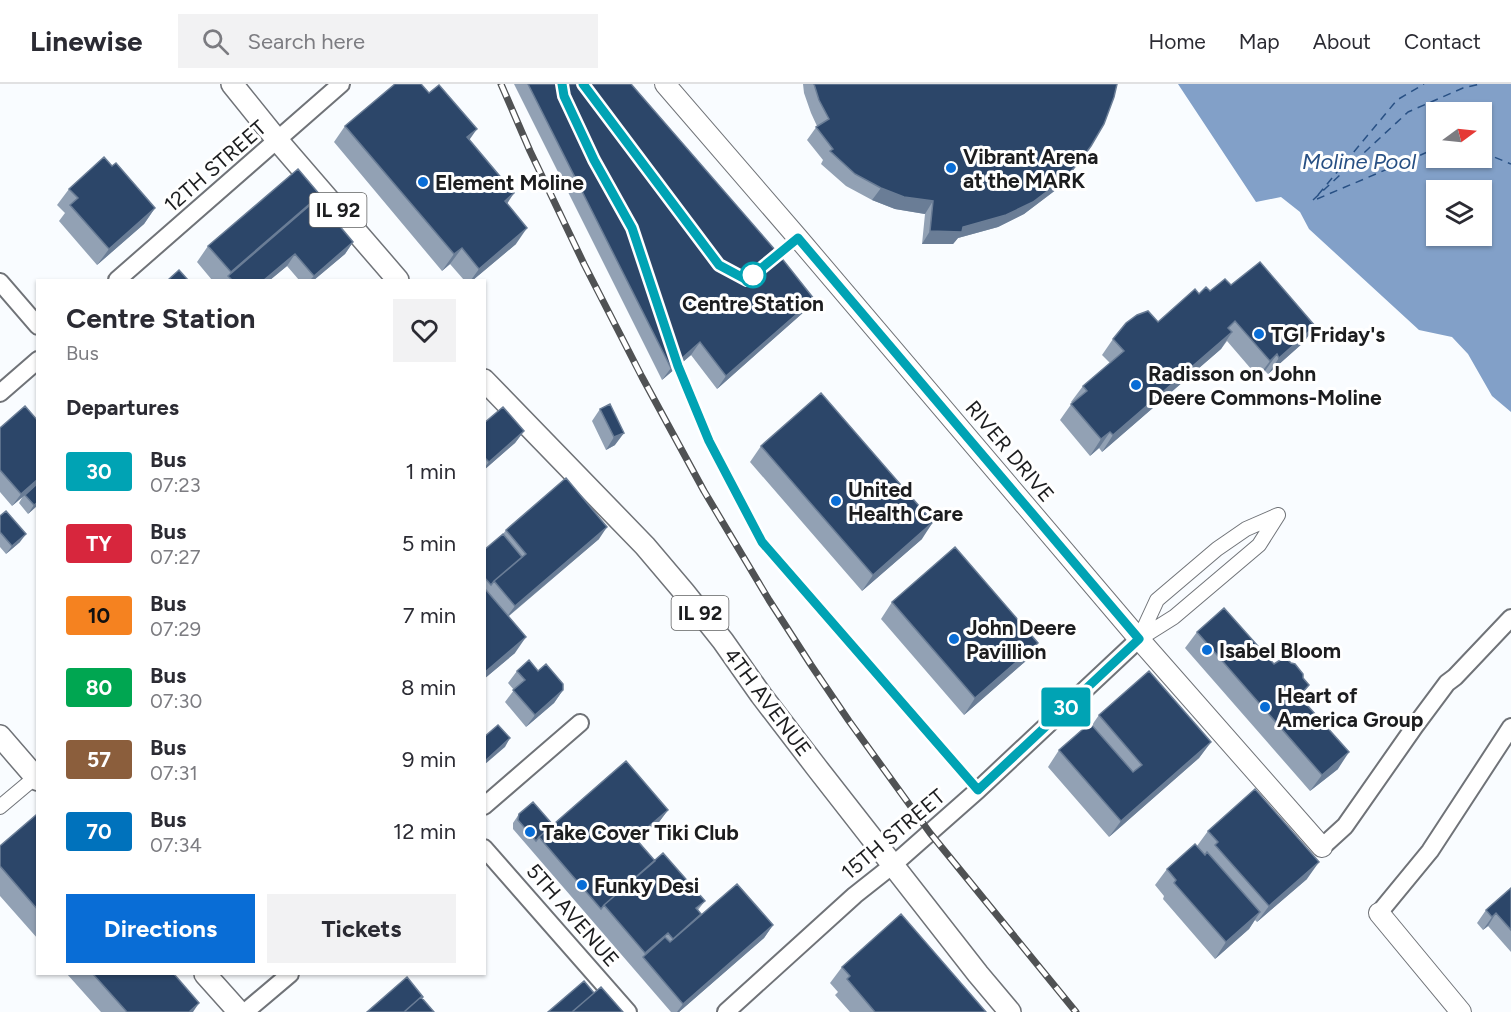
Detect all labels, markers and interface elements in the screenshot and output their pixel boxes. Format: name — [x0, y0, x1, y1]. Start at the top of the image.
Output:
search box — [178, 14, 598, 68]
text: Linewise — [30, 24, 142, 58]
icon: search — [199, 25, 232, 58]
text: Search here — [247, 28, 365, 55]
text: Home — [1149, 29, 1206, 54]
text: Map — [1239, 29, 1280, 54]
text: About — [1313, 29, 1371, 54]
text: Contact — [1404, 29, 1481, 54]
north arrow — [1426, 102, 1492, 168]
map controls — [1426, 102, 1492, 246]
street label: 12TH STREET — [159, 115, 271, 217]
place label: Vibrant Arena at the MARK — [963, 144, 1098, 193]
water label: Moline Pool — [1302, 148, 1416, 175]
marker: Vibrant Arena at the MARK — [944, 161, 958, 175]
place label: Element Moline — [435, 170, 584, 195]
marker: Element Moline — [416, 175, 430, 189]
button: layers — [1426, 180, 1492, 246]
road number: IL 92 — [310, 193, 366, 227]
marker: Centre Station — [740, 262, 766, 288]
place label: Centre Station — [682, 291, 824, 316]
button: heart — [393, 299, 456, 362]
text: Centre Station — [66, 301, 255, 335]
place label: TGI Friday's — [1271, 322, 1385, 347]
marker: TGI Friday's — [1252, 327, 1266, 341]
text: Bus — [66, 341, 99, 365]
place label: Radisson on John Deere Commons-Moline — [1148, 361, 1382, 410]
marker: Radisson on John Deere Commons-Moline — [1129, 378, 1143, 392]
text: Departures — [66, 394, 179, 421]
street label: RIVER DRIVE — [960, 395, 1060, 507]
text: Bus — [150, 446, 186, 473]
text: 1 min — [405, 458, 456, 485]
text: 30 — [86, 459, 112, 484]
text: 07:23 — [150, 473, 201, 497]
place label: United Health Care — [848, 477, 964, 526]
marker: United Health Care — [829, 494, 843, 508]
text: Bus — [150, 518, 186, 545]
text: 5 min — [402, 530, 456, 557]
text: TY — [86, 531, 112, 556]
text: 07:27 — [150, 545, 201, 569]
text: Bus — [150, 590, 186, 617]
road number: IL 92 — [672, 596, 728, 630]
text: 7 min — [403, 602, 456, 629]
text: 10 — [88, 603, 110, 628]
place label: John Deere Pavillion — [966, 615, 1077, 664]
text: 07:29 — [150, 617, 201, 641]
marker: John Deere Pavillion — [947, 632, 961, 646]
place label: Isabel Bloom — [1219, 638, 1341, 663]
street label: 4TH AVENUE — [719, 643, 817, 761]
marker: Isabel Bloom — [1200, 643, 1214, 657]
text: Bus — [150, 662, 186, 689]
text: 8 min — [401, 674, 456, 701]
text: 80 — [86, 675, 112, 700]
place label: Heart of America Group — [1277, 683, 1423, 732]
line badge: 30 — [1039, 688, 1093, 726]
text: 07:30 — [150, 689, 202, 713]
text: 30 — [1053, 695, 1079, 720]
marker: Heart of America Group — [1258, 700, 1272, 714]
text: Bus — [150, 734, 186, 761]
text: 9 min — [402, 746, 456, 773]
text: 57 — [87, 747, 111, 772]
text: 07:31 — [150, 761, 198, 785]
street label: 15TH STREET — [836, 783, 950, 885]
text: Bus — [150, 806, 186, 833]
text: 12 min — [393, 818, 456, 845]
text: 70 — [86, 819, 112, 844]
place label: Take Cover Tiki Club — [542, 820, 739, 845]
marker: Take Cover Tiki Club — [523, 825, 537, 839]
text: 07:34 — [150, 833, 202, 857]
street label: 5TH AVENUE — [521, 858, 625, 972]
place label: Funky Desi — [594, 873, 699, 898]
marker: Funky Desi — [575, 878, 589, 892]
button: Directions — [66, 894, 255, 963]
button: Tickets — [267, 894, 456, 963]

